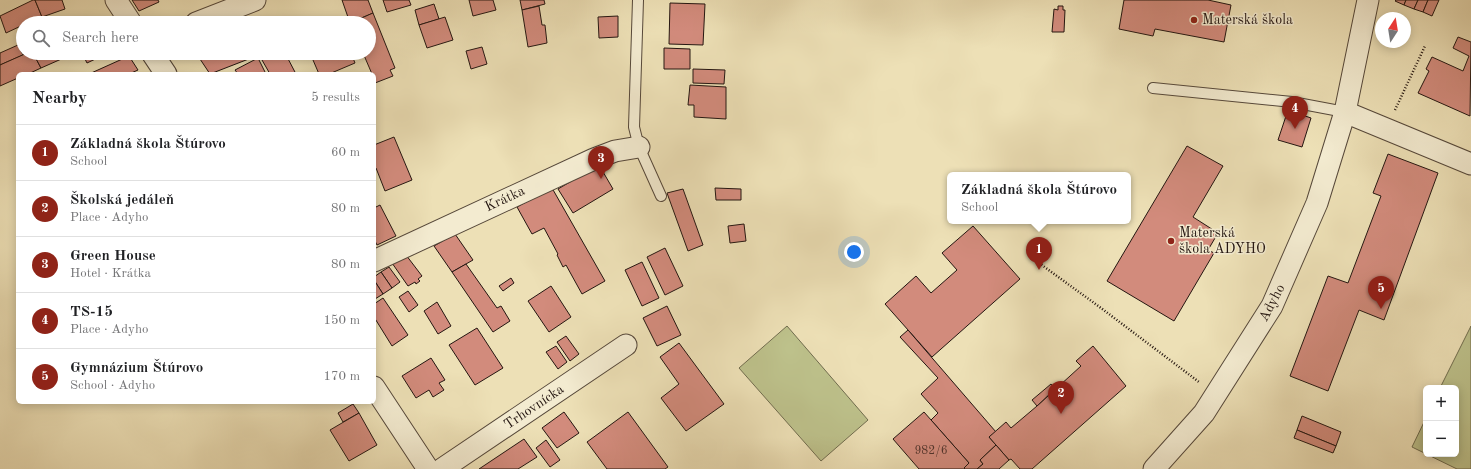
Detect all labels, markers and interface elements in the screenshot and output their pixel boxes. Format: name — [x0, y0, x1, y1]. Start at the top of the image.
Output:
north arrow — [1375, 12, 1411, 48]
place label: Materská škola — [1202, 13, 1293, 27]
marker: Materská škola — [1189, 15, 1199, 25]
search box — [16, 16, 376, 60]
icon: search — [30, 27, 52, 49]
text: Search here — [62, 31, 139, 46]
text: Nearby — [32, 90, 87, 107]
text: 5 results — [311, 91, 360, 104]
pin: 4 — [1282, 96, 1308, 129]
text: Základná škola Štúrovo — [70, 137, 226, 152]
text: 1 — [41, 146, 49, 159]
text: 60 m — [331, 146, 360, 159]
pin: 3 — [588, 146, 614, 179]
text: School — [70, 155, 107, 168]
popup — [947, 172, 1131, 224]
text: Základná škola Štúrovo — [961, 183, 1117, 198]
street label: Krátka — [483, 184, 527, 214]
text: Školská jedáleň — [70, 193, 174, 208]
text: School — [961, 201, 998, 214]
text: 2 — [41, 202, 49, 215]
text: 80 m — [331, 202, 360, 215]
text: Place · Adyho — [70, 211, 148, 224]
place label: Materská škola ADYHO — [1179, 226, 1266, 256]
marker: Materská škola ADYHO — [1166, 236, 1176, 246]
pin: 1 — [1026, 237, 1052, 270]
your location — [844, 242, 864, 262]
text: Green House — [70, 249, 156, 264]
text: 3 — [41, 258, 49, 271]
text: 80 m — [331, 258, 360, 271]
text: Hotel · Krátka — [70, 267, 151, 280]
pin: 5 — [1368, 276, 1394, 309]
street label: Adyho — [1256, 282, 1288, 324]
text: TS-15 — [70, 305, 113, 320]
text: 4 — [41, 314, 49, 327]
text: 150 m — [323, 314, 360, 327]
text: Place · Adyho — [70, 323, 148, 336]
text: Gymnázium Štúrovo — [70, 361, 203, 376]
text: 5 — [41, 370, 49, 383]
text: 170 m — [323, 370, 360, 383]
text: School · Adyho — [70, 379, 155, 392]
pin: 2 — [1048, 381, 1074, 414]
street label: Trhovnícka — [502, 382, 566, 432]
map controls — [1423, 385, 1459, 457]
button: + — [1423, 385, 1459, 421]
button: − — [1423, 421, 1459, 457]
house number: 982/6 — [914, 445, 948, 457]

